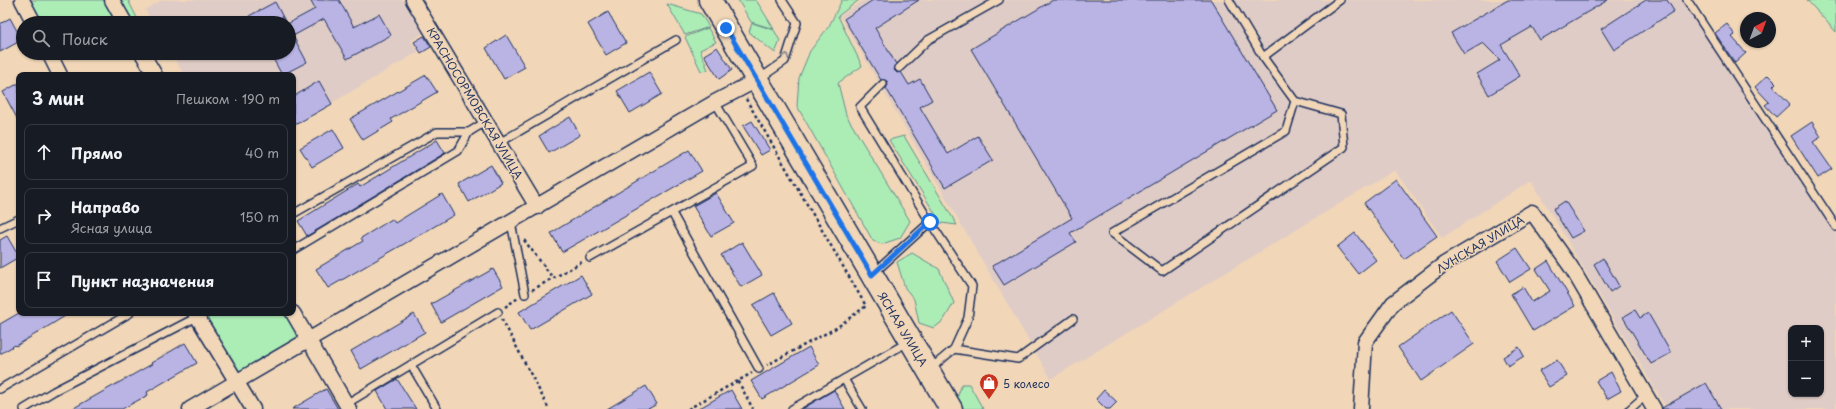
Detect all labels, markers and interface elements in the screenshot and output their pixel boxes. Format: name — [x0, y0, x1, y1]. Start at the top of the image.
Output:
north arrow — [1740, 12, 1776, 48]
search box — [16, 16, 296, 60]
route end — [717, 19, 735, 37]
street label: КРАСНОСОРМОВСКАЯ УЛИЦА — [423, 24, 528, 183]
icon: search — [30, 27, 52, 49]
text: Поиск — [62, 27, 108, 50]
one-way arrow — [782, 53, 790, 60]
text: 3 мин — [32, 85, 84, 111]
text: Пешком · 190 m — [176, 89, 280, 108]
icon: ahead — [33, 141, 55, 163]
text: Прямо — [71, 141, 122, 164]
text: 40 m — [245, 143, 279, 162]
text: Направо — [71, 195, 140, 218]
icon: right — [33, 205, 55, 227]
text: 150 m — [240, 207, 279, 226]
street label: ЛУНСКАЯ УЛИЦА — [1433, 211, 1528, 277]
route start — [921, 213, 939, 231]
text: Ясная улица — [71, 218, 152, 237]
icon: arrive — [33, 269, 55, 291]
text: Пункт назначения — [71, 269, 214, 292]
street label: ЯСНАЯ УЛИЦА — [874, 289, 932, 370]
map controls — [1788, 325, 1824, 397]
button: + — [1788, 325, 1824, 361]
button: − — [1788, 361, 1824, 397]
shop icon: 5 колесо — [978, 372, 1000, 400]
place label: 5 колесо — [1003, 375, 1050, 392]

